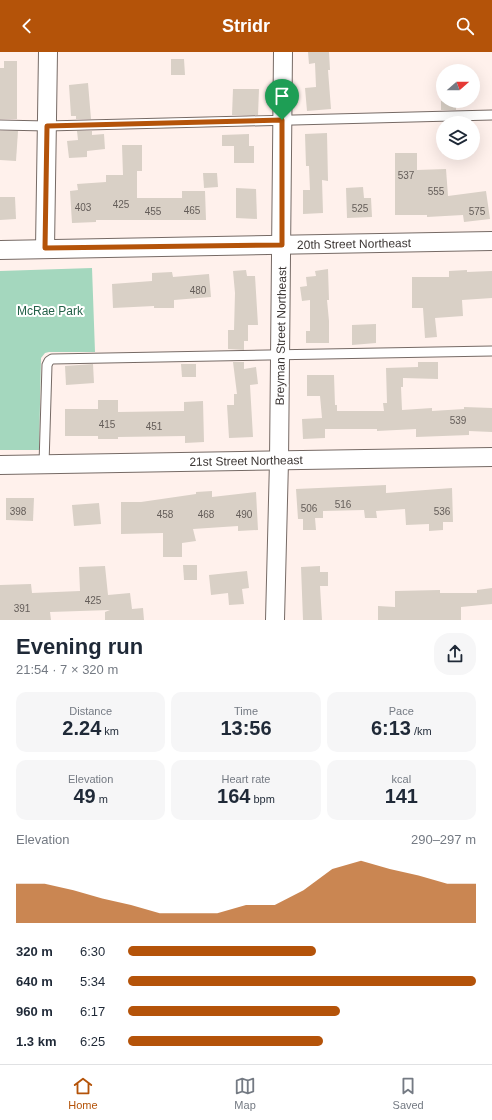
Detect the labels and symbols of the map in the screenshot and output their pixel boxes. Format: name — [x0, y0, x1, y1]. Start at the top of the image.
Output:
north arrow — [436, 64, 480, 108]
pin — [265, 79, 299, 120]
house number: 537 — [398, 170, 415, 181]
house number: 555 — [428, 186, 445, 197]
house number: 425 — [113, 199, 130, 210]
house number: 403 — [75, 202, 92, 213]
house number: 525 — [352, 203, 369, 214]
house number: 465 — [184, 205, 201, 216]
house number: 455 — [145, 206, 162, 217]
house number: 575 — [469, 206, 486, 217]
street label: 20th Street Northeast — [297, 236, 412, 252]
street label: Breyman Street Northeast — [273, 266, 289, 405]
house number: 480 — [190, 285, 207, 296]
park label: McRae Park — [17, 304, 84, 318]
house number: 539 — [450, 415, 467, 426]
house number: 415 — [99, 419, 116, 430]
house number: 451 — [146, 421, 163, 432]
street label: 21st Street Northeast — [189, 453, 303, 469]
house number: 516 — [335, 499, 352, 510]
house number: 506 — [301, 503, 318, 514]
house number: 398 — [10, 506, 27, 517]
house number: 536 — [434, 506, 451, 517]
house number: 458 — [157, 509, 174, 520]
house number: 468 — [198, 509, 215, 520]
house number: 490 — [236, 509, 253, 520]
house number: 425 — [85, 595, 102, 606]
house number: 391 — [14, 603, 31, 614]

